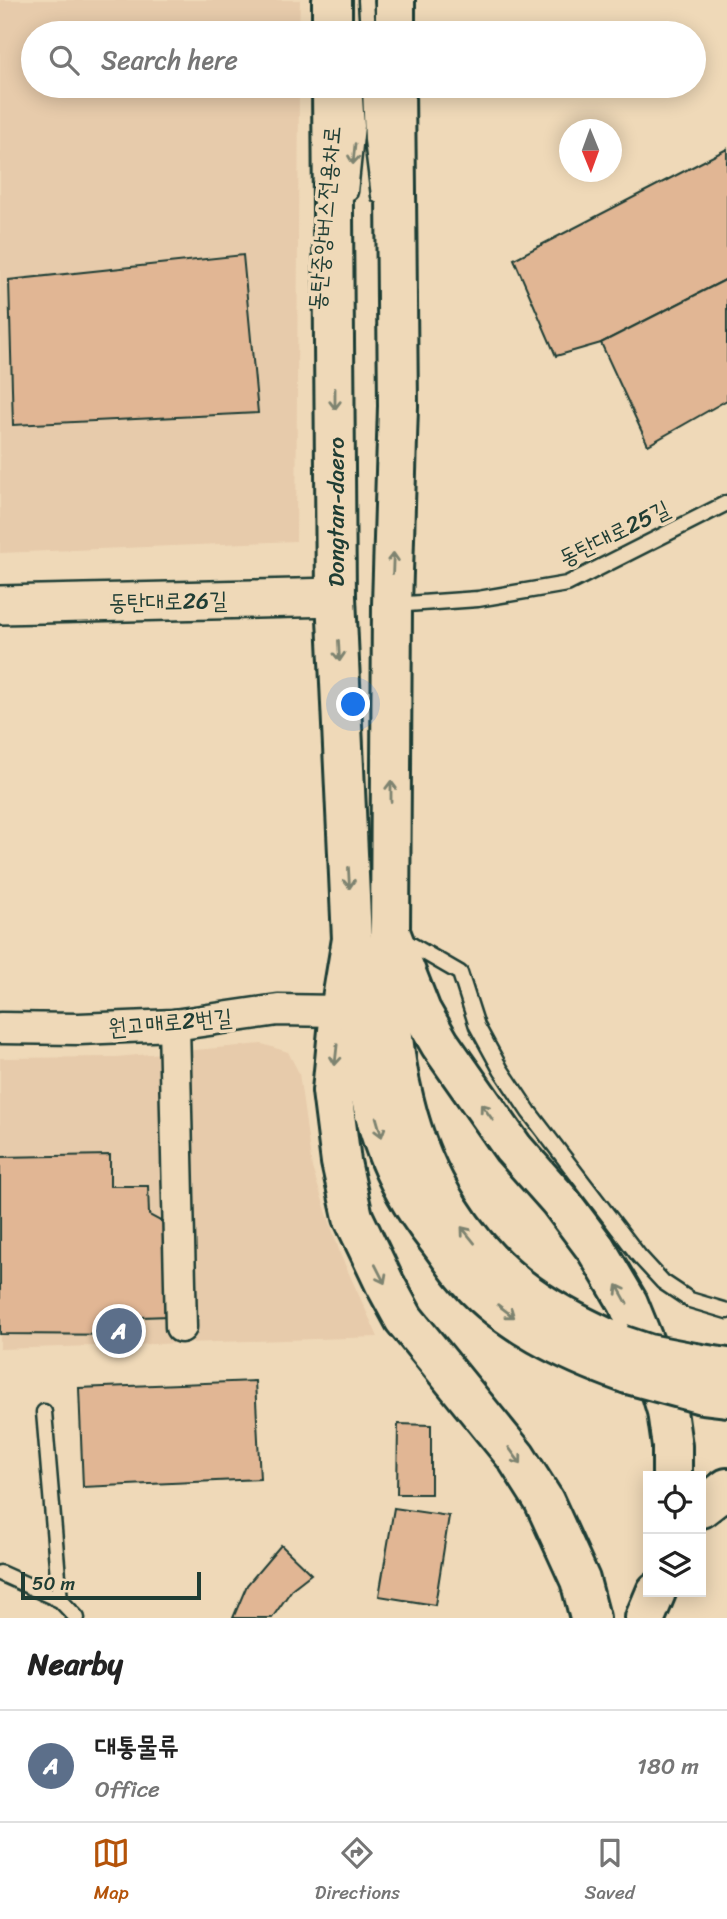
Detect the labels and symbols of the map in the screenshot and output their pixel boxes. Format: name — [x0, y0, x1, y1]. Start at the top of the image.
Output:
north arrow — [559, 119, 622, 182]
street label: 동탄중앙버스전용차로 — [296, 124, 353, 312]
one-way arrow — [347, 142, 360, 165]
one-way arrow — [328, 387, 342, 410]
street label: Dongtan-daero — [316, 437, 357, 587]
street label: 동탄대로25길 — [551, 489, 677, 578]
one-way arrow — [386, 552, 400, 575]
street label: 동탄대로26길 — [108, 580, 228, 623]
one-way arrow — [332, 639, 345, 662]
your location — [336, 687, 370, 721]
one-way arrow — [384, 779, 397, 802]
one-way arrow — [342, 866, 355, 889]
street label: 원고매로2번길 — [106, 997, 234, 1048]
one-way arrow — [329, 1043, 342, 1066]
one-way arrow — [480, 1103, 495, 1122]
one-way arrow — [374, 1116, 387, 1138]
one-way arrow — [460, 1226, 476, 1244]
one-way arrow — [374, 1263, 387, 1284]
one-way arrow — [615, 1285, 629, 1305]
one-way arrow — [497, 1303, 516, 1318]
pin: A — [96, 1305, 142, 1357]
one-way arrow — [508, 1446, 522, 1465]
scale bar — [21, 1569, 201, 1601]

